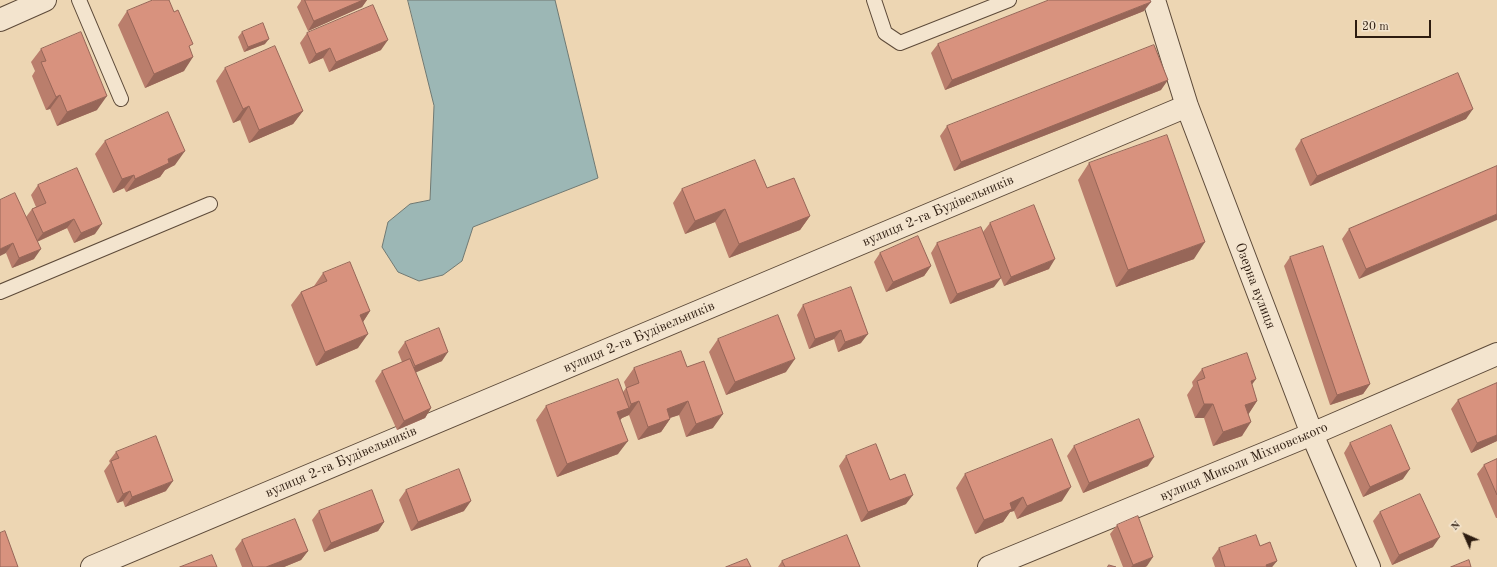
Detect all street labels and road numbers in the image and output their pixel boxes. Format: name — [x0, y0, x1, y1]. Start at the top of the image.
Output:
street label: вулиця 2-га Будівельників — [860, 171, 1016, 251]
street label: Озерна вулиця — [1231, 241, 1279, 331]
street label: вулиця 2-га Будівельників — [561, 297, 717, 377]
street label: вулиця Миколи Міхновського — [1157, 419, 1331, 505]
street label: вулиця 2-га Будівельників — [263, 422, 419, 502]

